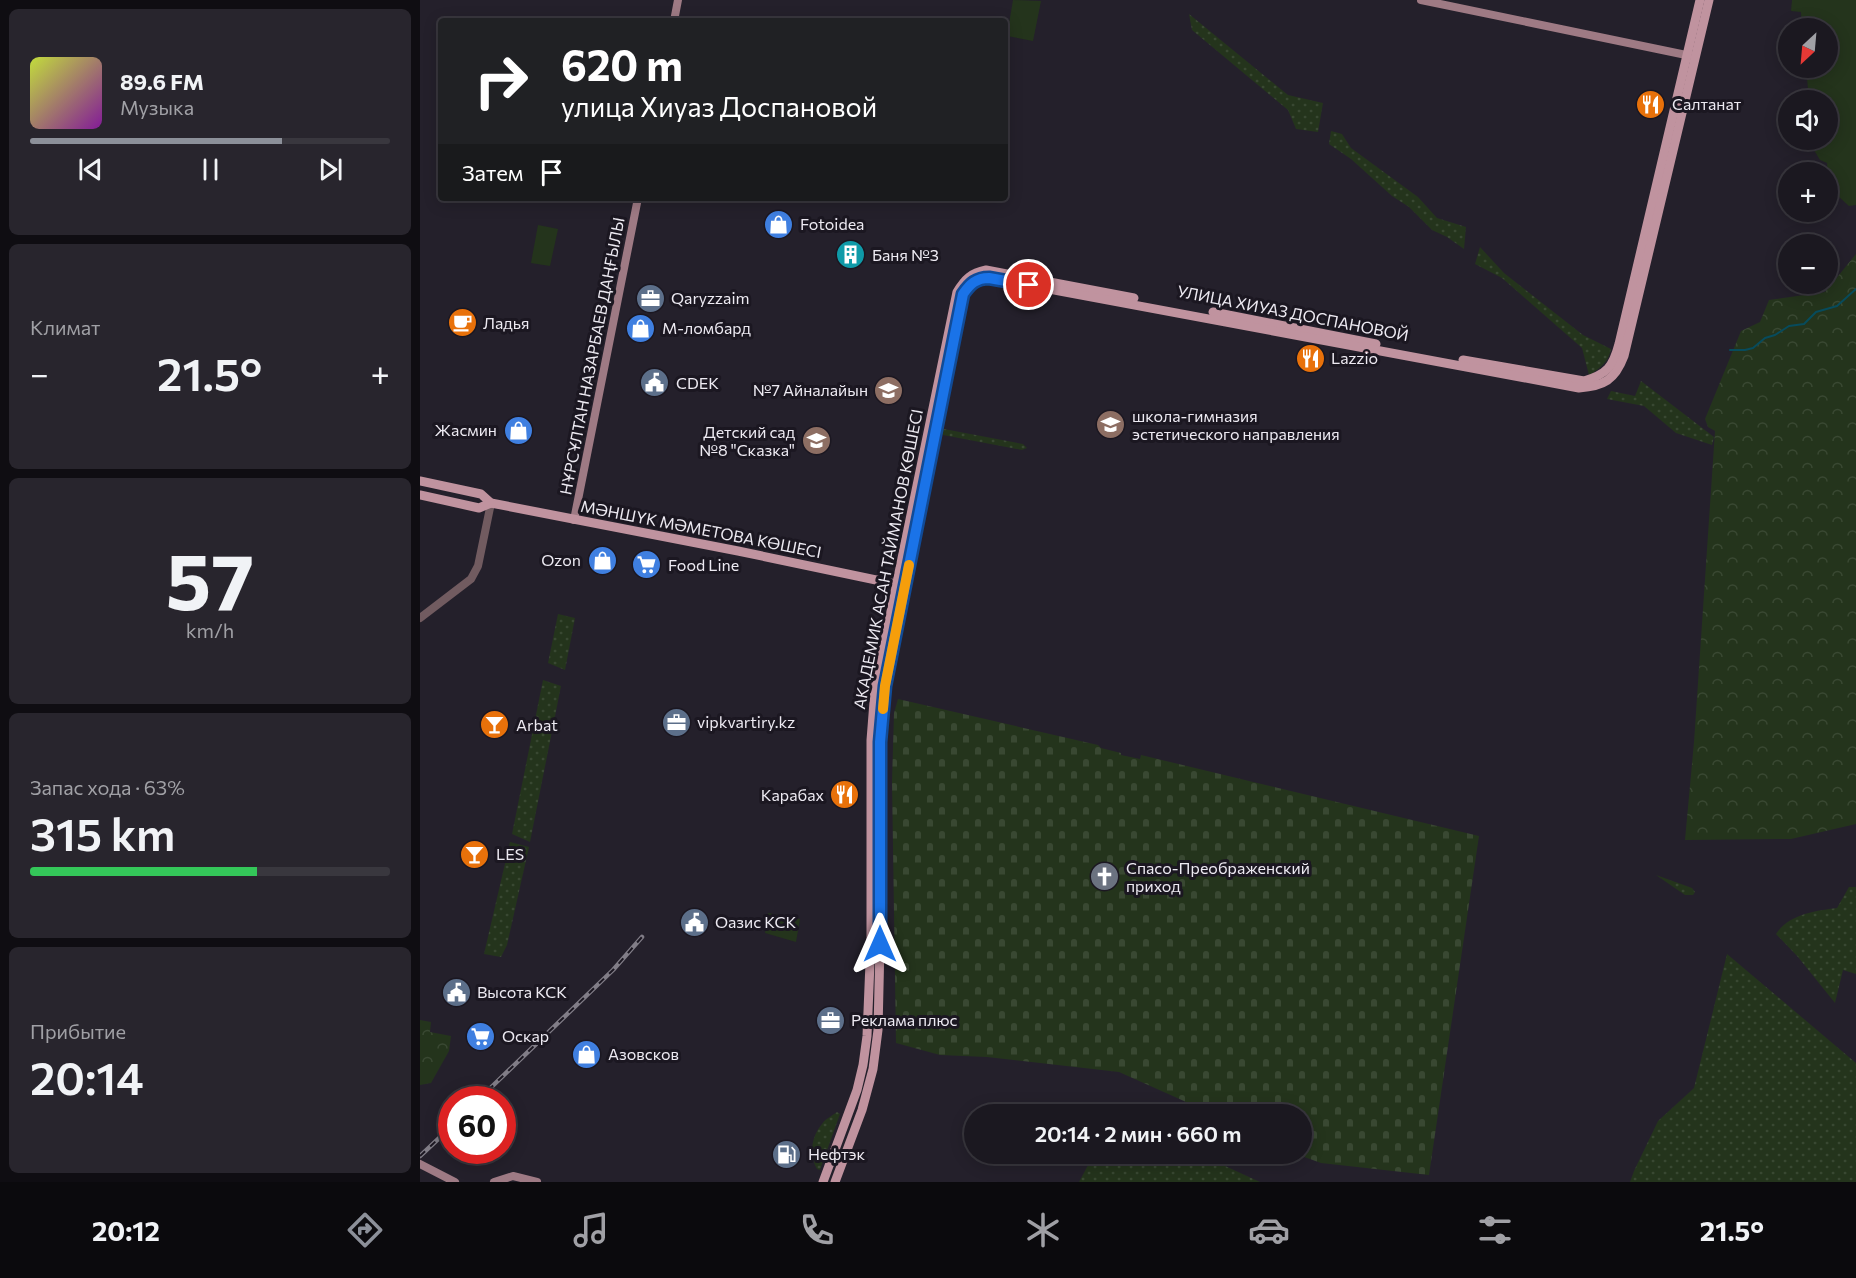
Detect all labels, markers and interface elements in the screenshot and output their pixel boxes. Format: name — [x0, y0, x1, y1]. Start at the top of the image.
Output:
north arrow — [1778, 18, 1838, 78]
map controls — [1778, 18, 1838, 294]
text: 620 m — [561, 38, 683, 90]
icon: right — [462, 42, 540, 120]
text: 89.6 FM — [120, 68, 204, 95]
restaurant icon: Салтанат — [1635, 88, 1667, 120]
text: улица Хиуаз Доспановой — [561, 90, 877, 123]
button: sound — [1778, 90, 1838, 150]
place label: Салтанат — [1672, 94, 1742, 113]
text: Музыка — [120, 95, 194, 119]
icon: previous — [74, 153, 107, 186]
icon: pause — [194, 153, 227, 186]
icon: next — [314, 153, 347, 186]
icon: arrive — [535, 156, 568, 189]
text: Затем — [462, 159, 523, 186]
button: + — [1778, 162, 1838, 222]
shop icon: Fotoidea — [763, 208, 795, 240]
place label: Fotoidea — [800, 214, 864, 233]
street label: НҰРСҰЛТАН НАЗАРБАЕВ ДАҢҒЫЛЫ — [555, 215, 628, 496]
button: − — [1778, 234, 1838, 294]
building icon: Баня №3 — [835, 239, 867, 271]
place label: Баня №3 — [872, 245, 939, 264]
pin — [1003, 259, 1054, 310]
icon: arrive — [1012, 268, 1045, 301]
street label: УЛИЦА ХИУАЗ ДОСПАНОВОЙ — [1176, 281, 1410, 344]
office icon: Qaryzzaim — [634, 282, 666, 314]
place label: Qaryzzaim — [671, 288, 749, 307]
cafe icon: Ладья — [446, 307, 478, 339]
shop icon: М-ломбард — [625, 312, 657, 344]
place label: Ладья — [483, 313, 529, 332]
text: Климат — [30, 315, 100, 339]
place label: М-ломбард — [662, 318, 752, 337]
restaurant icon: Lazzio — [1294, 342, 1326, 374]
text: 21.5° — [157, 345, 262, 400]
place label: Lazzio — [1331, 348, 1378, 367]
text: − — [30, 352, 49, 393]
text: + — [371, 352, 390, 393]
public building icon: CDEK — [639, 367, 671, 399]
place label: CDEK — [676, 373, 719, 392]
school or university icon: №7 Айналайын — [873, 374, 905, 406]
place label: №7 Айналайын — [753, 380, 868, 399]
place label: школа-гимназия эстетического направления — [1132, 406, 1340, 443]
street label: АКАДЕМИК АСАН ТАЙМАНОВ КӨШЕСІ — [849, 407, 926, 711]
school or university icon: школа-гимназия эстетического направления — [1095, 409, 1127, 441]
shop icon: Жасмин — [502, 414, 534, 446]
place label: Жасмин — [435, 420, 497, 439]
place label: Детский сад №8 "Сказка" — [699, 422, 796, 459]
school or university icon: Детский сад №8 "Сказка" — [800, 425, 832, 457]
street label: МӘНШҮК МӘМЕТОВА КӨШЕСІ — [579, 496, 823, 561]
text: 57 — [166, 531, 254, 626]
shop icon: Ozon — [586, 544, 618, 576]
supermarket icon: Food Line — [631, 549, 663, 581]
place label: Ozon — [541, 550, 581, 569]
place label: Food Line — [668, 555, 739, 574]
text: km/h — [186, 618, 234, 642]
office icon: vipkvartiry.kz — [660, 706, 692, 738]
bar icon: Arbat — [479, 709, 511, 741]
place label: vipkvartiry.kz — [697, 712, 795, 731]
place label: Arbat — [516, 715, 558, 734]
text: Запас хода · 63% — [30, 775, 185, 799]
restaurant icon: Карабах — [829, 779, 861, 811]
place label: Карабах — [761, 785, 824, 804]
text: 315 km — [30, 805, 175, 860]
bar icon: LES — [459, 838, 491, 870]
place label: LES — [496, 844, 524, 863]
place label: Спасо-Преображенский приход — [1126, 858, 1310, 895]
church icon: Спасо-Преображенский приход — [1089, 861, 1121, 893]
public building icon: Оазис КСК — [678, 906, 710, 938]
place label: Оазис КСК — [715, 912, 796, 931]
position arrow — [848, 912, 912, 976]
public building icon: Высота КСК — [440, 976, 472, 1008]
place label: Высота КСК — [477, 982, 567, 1001]
office icon: Реклама плюс — [814, 1004, 846, 1036]
place label: Реклама плюс — [851, 1010, 958, 1029]
text: Прибытие — [30, 1019, 126, 1043]
supermarket icon: Оскар — [465, 1020, 497, 1052]
place label: Оскар — [502, 1026, 549, 1045]
shop icon: Азовсков — [571, 1038, 603, 1070]
place label: Азовсков — [608, 1044, 679, 1063]
text: 20:14 — [30, 1049, 144, 1104]
speed limit sign: 60 — [438, 1086, 516, 1164]
text: 20:14 · 2 мин · 660 m — [1035, 1120, 1241, 1147]
fuel station icon: Нефтэк — [771, 1138, 803, 1170]
place label: Нефтэк — [808, 1144, 865, 1163]
icon: directions — [344, 1209, 386, 1251]
icon: music — [570, 1209, 612, 1251]
icon: phone — [796, 1209, 838, 1251]
icon: climate — [1022, 1209, 1064, 1251]
icon: car — [1248, 1209, 1290, 1251]
icon: filters — [1474, 1209, 1516, 1251]
text: 20:12 — [92, 1214, 160, 1247]
text: 21.5° — [1700, 1214, 1764, 1247]

